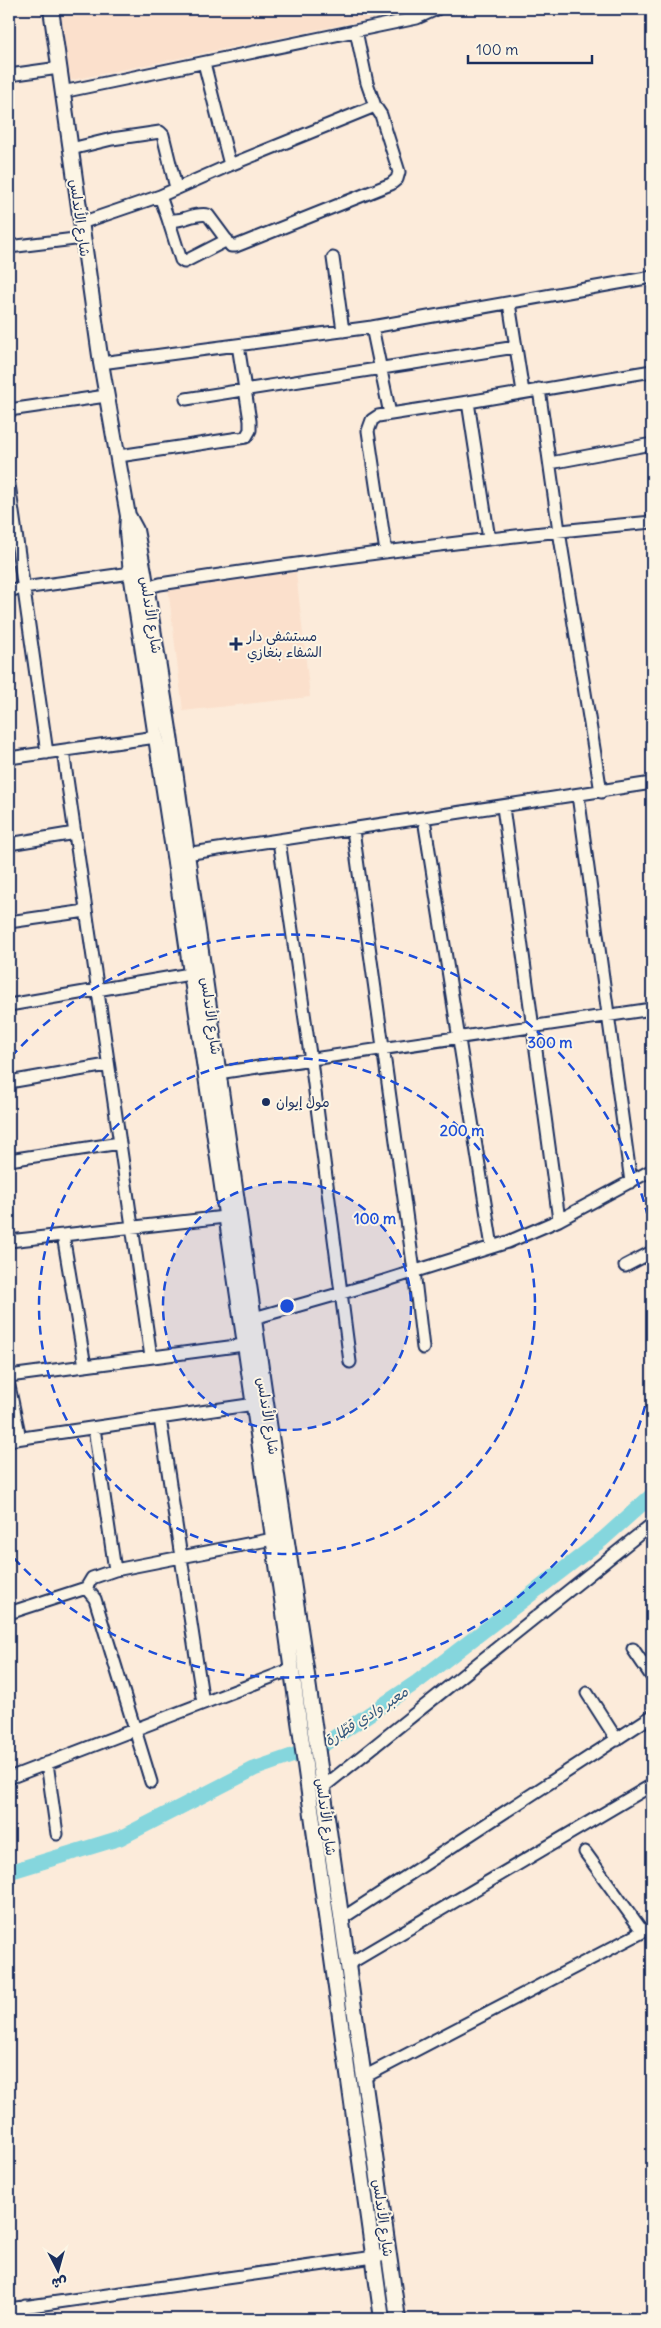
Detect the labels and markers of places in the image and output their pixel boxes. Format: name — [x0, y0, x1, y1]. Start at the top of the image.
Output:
place label: مستشفى دار الشفاء بنغازي — [246, 627, 322, 663]
marker: مستشفى دار الشفاء بنغازي — [229, 637, 243, 651]
place label: مول إيوان — [276, 1093, 330, 1111]
marker: مول إيوان — [260, 1096, 272, 1108]
centre of rings — [278, 1297, 296, 1315]

